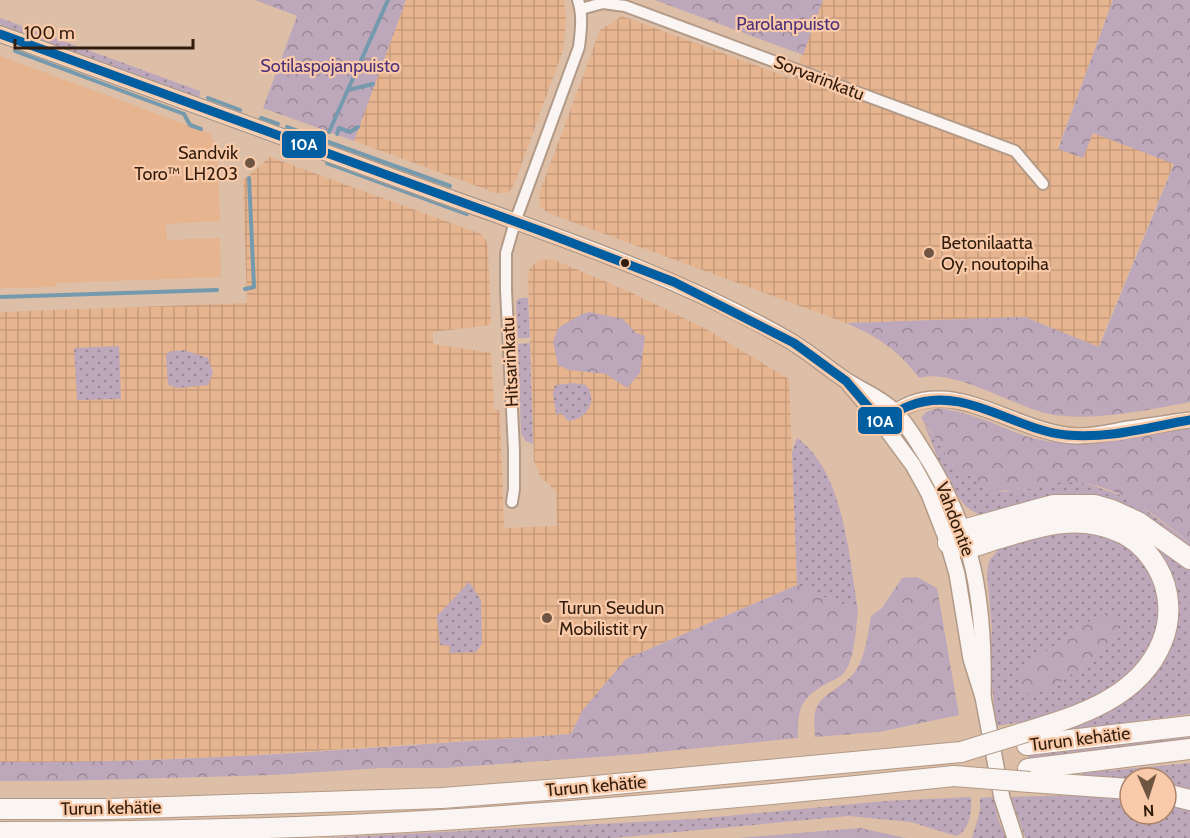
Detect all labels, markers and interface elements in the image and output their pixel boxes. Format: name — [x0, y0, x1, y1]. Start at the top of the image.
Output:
scale bar — [15, 12, 194, 50]
park label: Parolanpuisto — [736, 13, 840, 35]
text: 100 m — [24, 22, 75, 44]
street label: Sorvarinkatu — [771, 51, 867, 105]
park label: Sotilaspojanpuisto — [260, 55, 400, 77]
line badge: 10A — [281, 130, 327, 159]
text: 10A — [290, 135, 318, 154]
place label: Sandvik Toro™ LH203 — [134, 142, 239, 185]
marker: Sandvik Toro™ LH203 — [243, 156, 257, 170]
place label: Betonilaatta Oy, noutopiha — [941, 232, 1049, 275]
marker: Betonilaatta Oy, noutopiha — [922, 246, 936, 260]
unlabelled marker — [619, 257, 631, 269]
street label: Hitsarinkatu — [497, 316, 523, 408]
line badge: 10A — [857, 406, 903, 435]
text: 10A — [866, 412, 894, 431]
street label: Vahdontie — [931, 479, 979, 559]
place label: Turun Seudun Mobilistit ry — [559, 597, 664, 640]
marker: Turun Seudun Mobilistit ry — [540, 611, 554, 625]
street label: Turun kehätie — [1029, 722, 1131, 756]
north arrow — [1118, 766, 1178, 826]
street label: Turun kehätie — [545, 771, 647, 801]
street label: Turun kehätie — [60, 796, 162, 820]
text: N — [1143, 801, 1155, 820]

